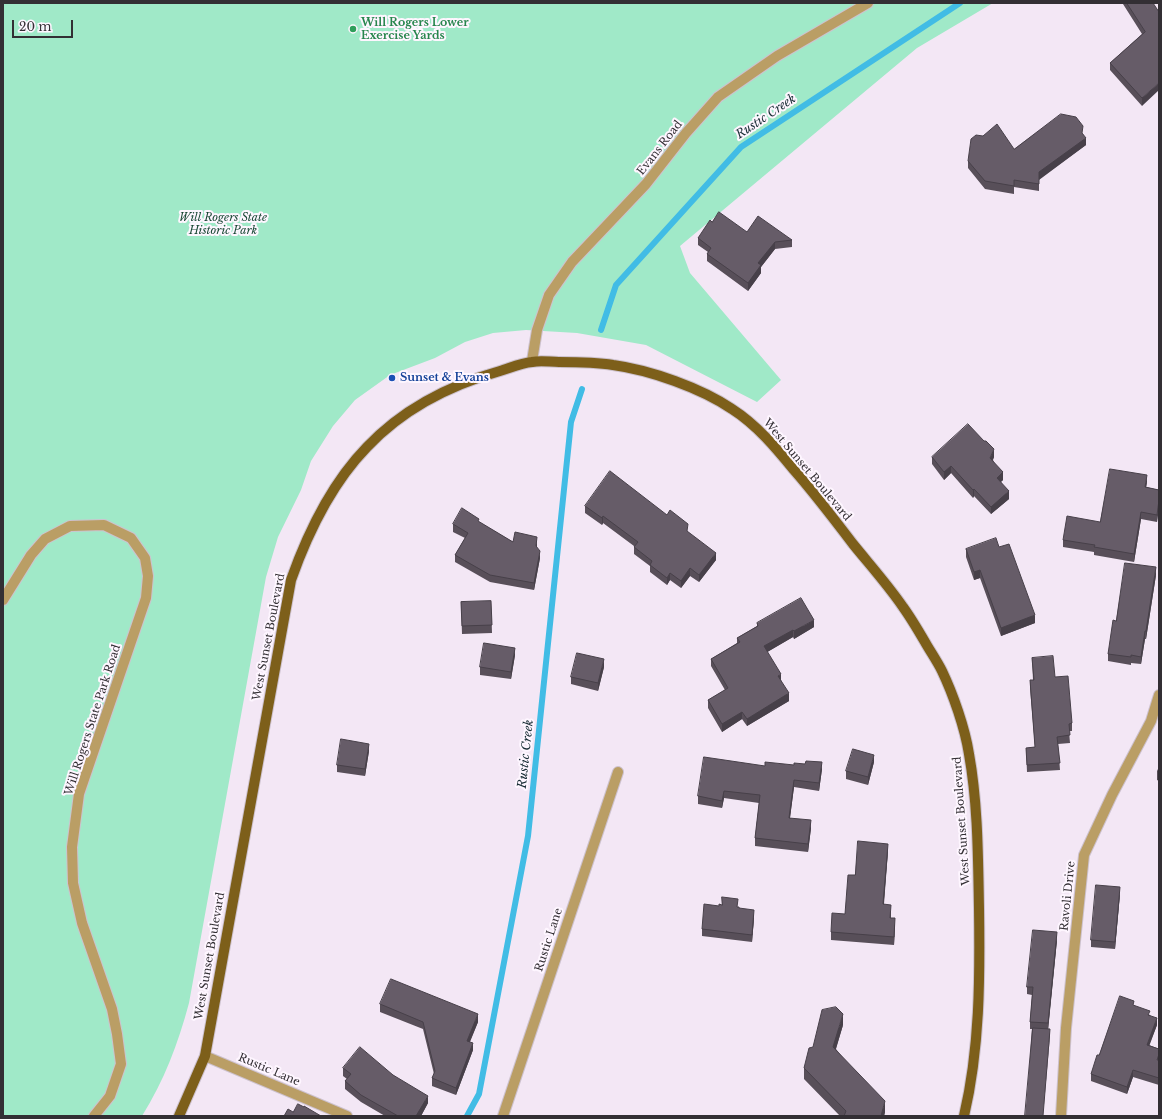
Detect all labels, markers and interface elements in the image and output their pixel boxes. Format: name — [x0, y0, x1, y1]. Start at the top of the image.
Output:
scale bar — [14, 12, 75, 38]
place label: Will Rogers Lower Exercise Yards — [361, 16, 469, 42]
text: 20 m — [19, 19, 51, 34]
marker: Will Rogers Lower Exercise Yards — [348, 24, 358, 34]
water label: Rustic Creek — [733, 92, 799, 142]
street label: Evans Road — [635, 118, 685, 178]
park label: Will Rogers State Historic Park — [179, 211, 267, 237]
place label: Sunset & Evans — [400, 371, 489, 385]
marker: Sunset & Evans — [387, 373, 397, 383]
street label: West Sunset Boulevard — [760, 416, 854, 524]
street label: West Sunset Boulevard — [250, 572, 288, 702]
street label: Will Rogers State Park Road — [62, 643, 124, 797]
water label: Rustic Creek — [515, 719, 537, 789]
street label: West Sunset Boulevard — [951, 756, 973, 886]
street label: Ravoli Drive — [1058, 860, 1078, 932]
street label: West Sunset Boulevard — [192, 891, 228, 1021]
street label: Rustic Lane — [533, 907, 565, 973]
street label: Rustic Lane — [236, 1051, 302, 1089]

